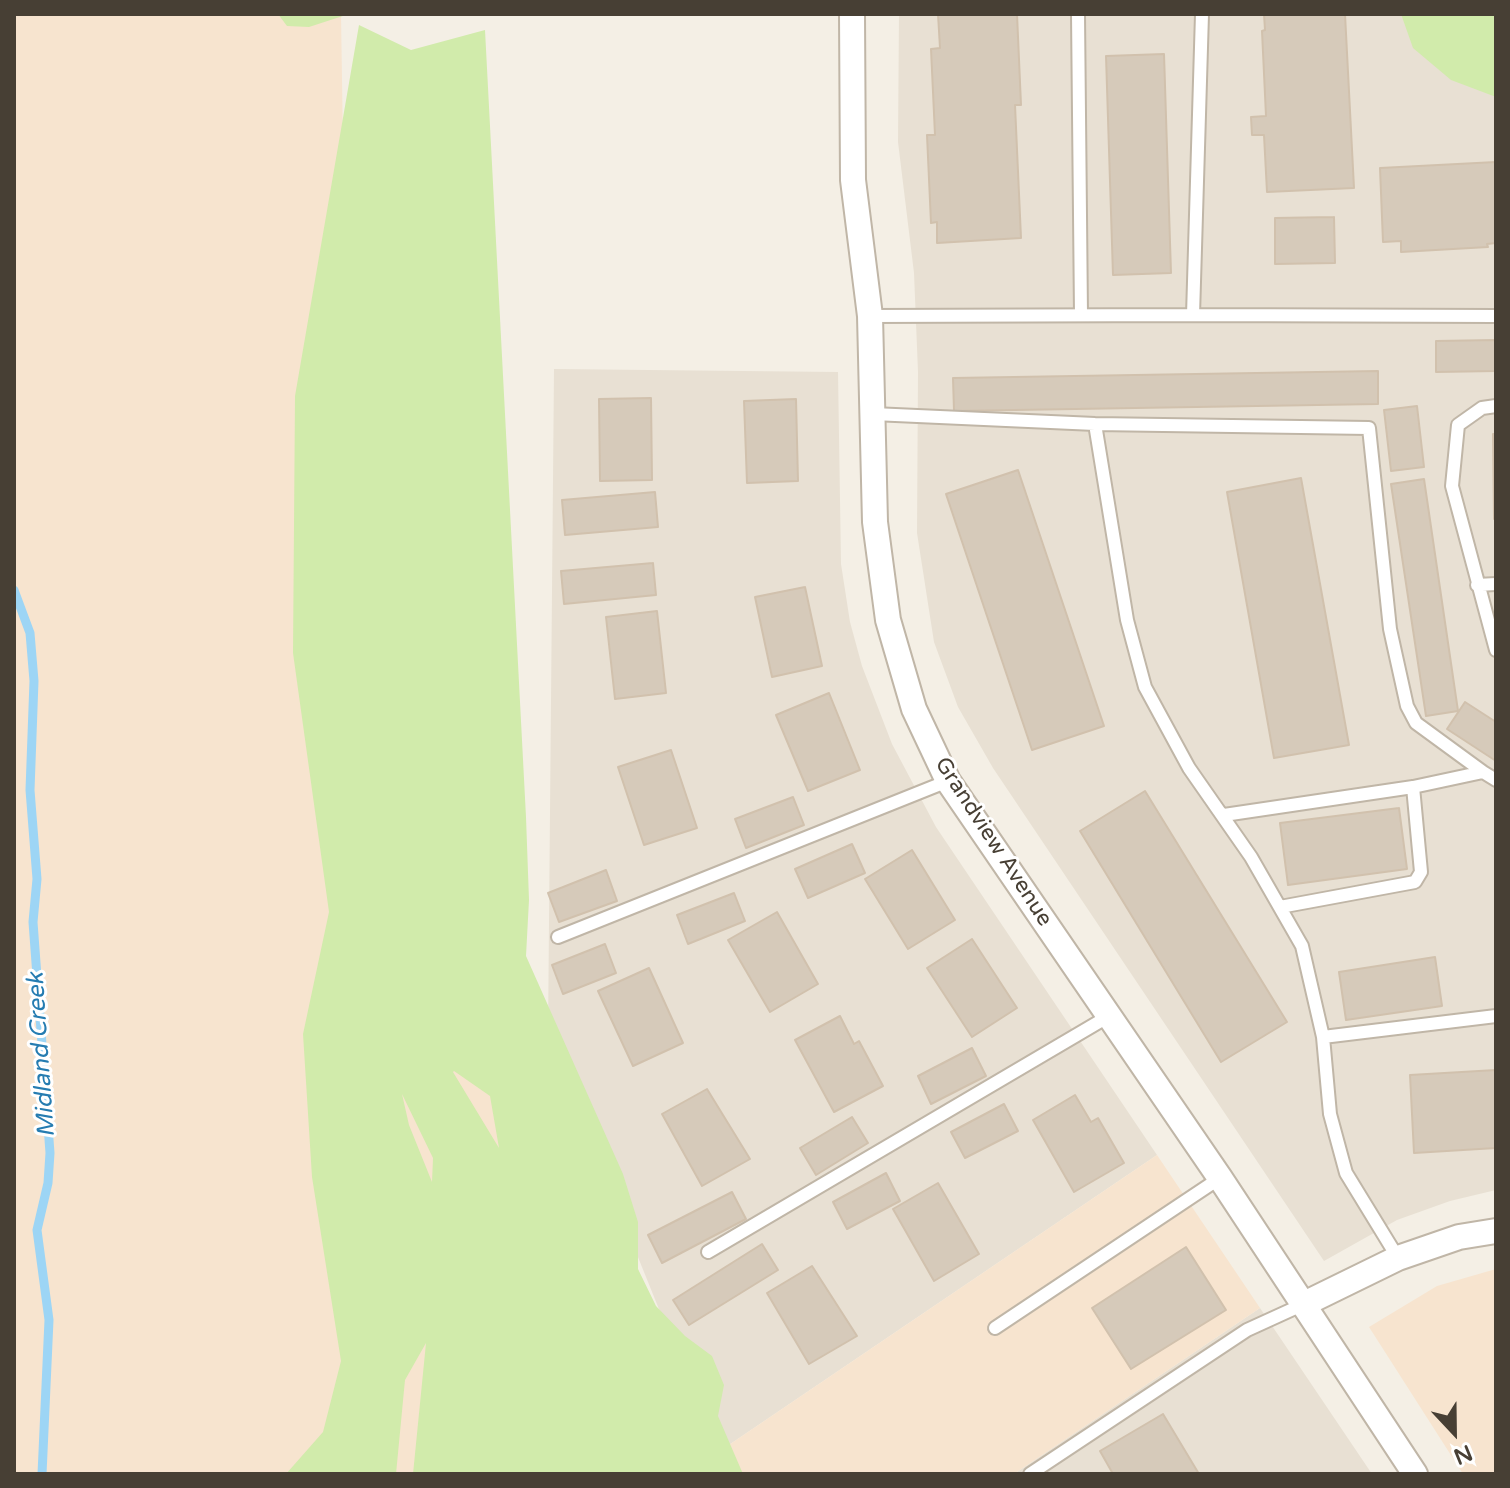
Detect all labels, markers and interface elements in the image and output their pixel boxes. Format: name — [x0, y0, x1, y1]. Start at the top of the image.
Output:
street label: Grandview Avenue — [929, 753, 1057, 931]
water label: Midland Creek — [22, 972, 62, 1138]
north arrow — [1414, 1392, 1494, 1472]
text: N — [1450, 1439, 1476, 1470]

